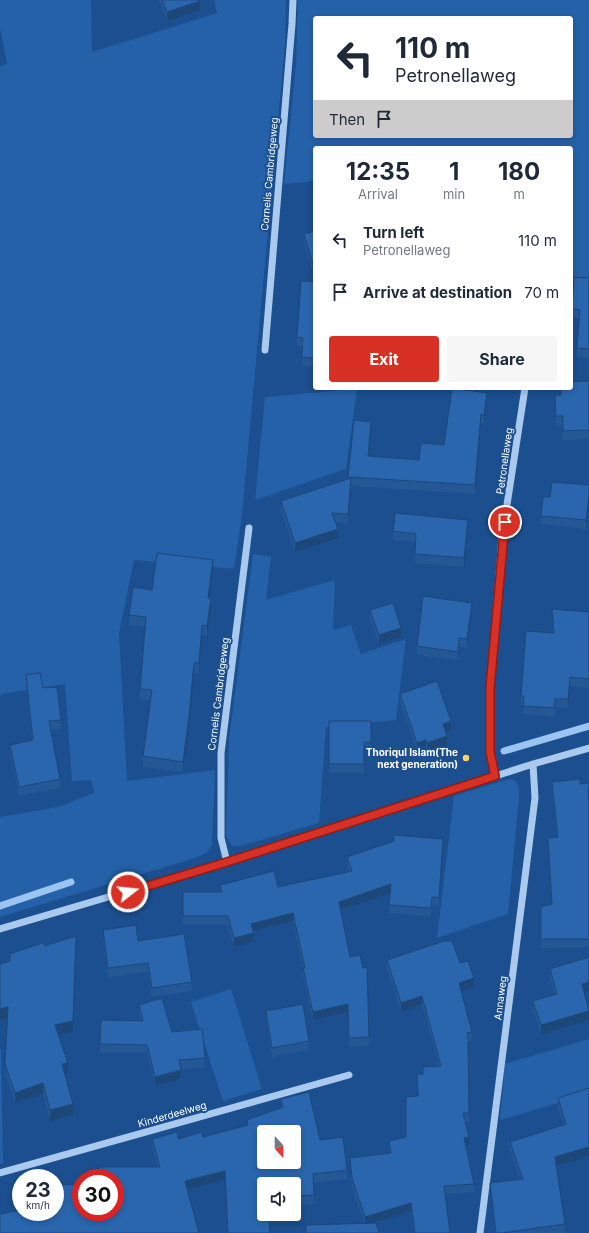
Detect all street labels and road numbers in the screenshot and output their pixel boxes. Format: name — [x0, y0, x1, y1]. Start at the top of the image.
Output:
street label: Cornelis Cambridgeweg — [258, 117, 280, 231]
street label: Petronellaweg — [493, 427, 515, 495]
street label: Cornelis Cambridgeweg — [205, 637, 231, 751]
street label: Annaweg — [491, 975, 509, 1021]
street label: Kinderdeelweg — [136, 1098, 208, 1130]

